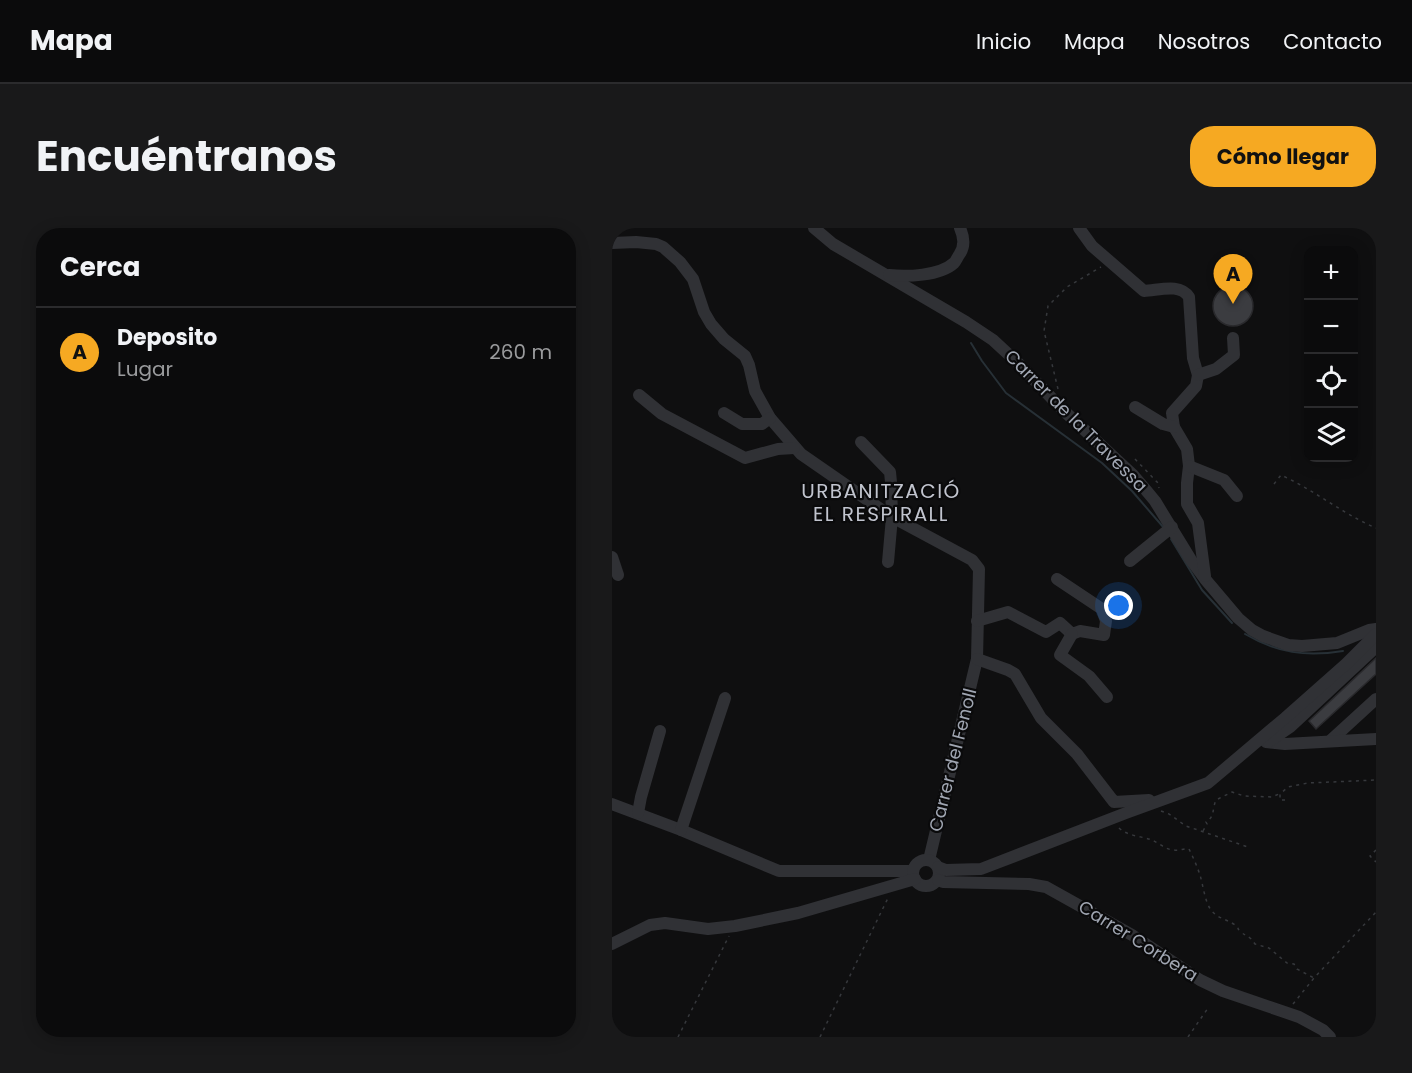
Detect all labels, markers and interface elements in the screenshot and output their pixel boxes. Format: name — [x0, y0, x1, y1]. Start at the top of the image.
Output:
text: Mapa — [30, 21, 113, 60]
text: Inicio — [976, 27, 1031, 56]
text: Mapa — [1064, 27, 1125, 56]
text: Nosotros — [1158, 27, 1250, 56]
text: Contacto — [1283, 27, 1382, 56]
button: Cómo llegar — [1190, 126, 1376, 187]
text: Encuéntranos — [36, 127, 337, 186]
map controls — [1304, 246, 1358, 462]
button: + — [1304, 246, 1358, 300]
text: Cerca — [60, 249, 140, 285]
pin: A — [1214, 254, 1252, 304]
button: − — [1304, 300, 1358, 354]
text: Deposito — [117, 322, 217, 353]
text: A — [72, 338, 87, 366]
text: 260 m — [489, 338, 552, 366]
street label: Carrer de la Travessa — [999, 344, 1153, 498]
button: locate — [1304, 354, 1358, 408]
text: Lugar — [117, 355, 173, 383]
button: layers — [1304, 408, 1358, 462]
district label: URBANITZACIÓ EL RESPIRALL — [801, 477, 961, 528]
your location — [1104, 591, 1133, 620]
street label: Carrer del Fenoll — [923, 686, 982, 834]
street label: Carrer Corbera — [1074, 894, 1203, 987]

